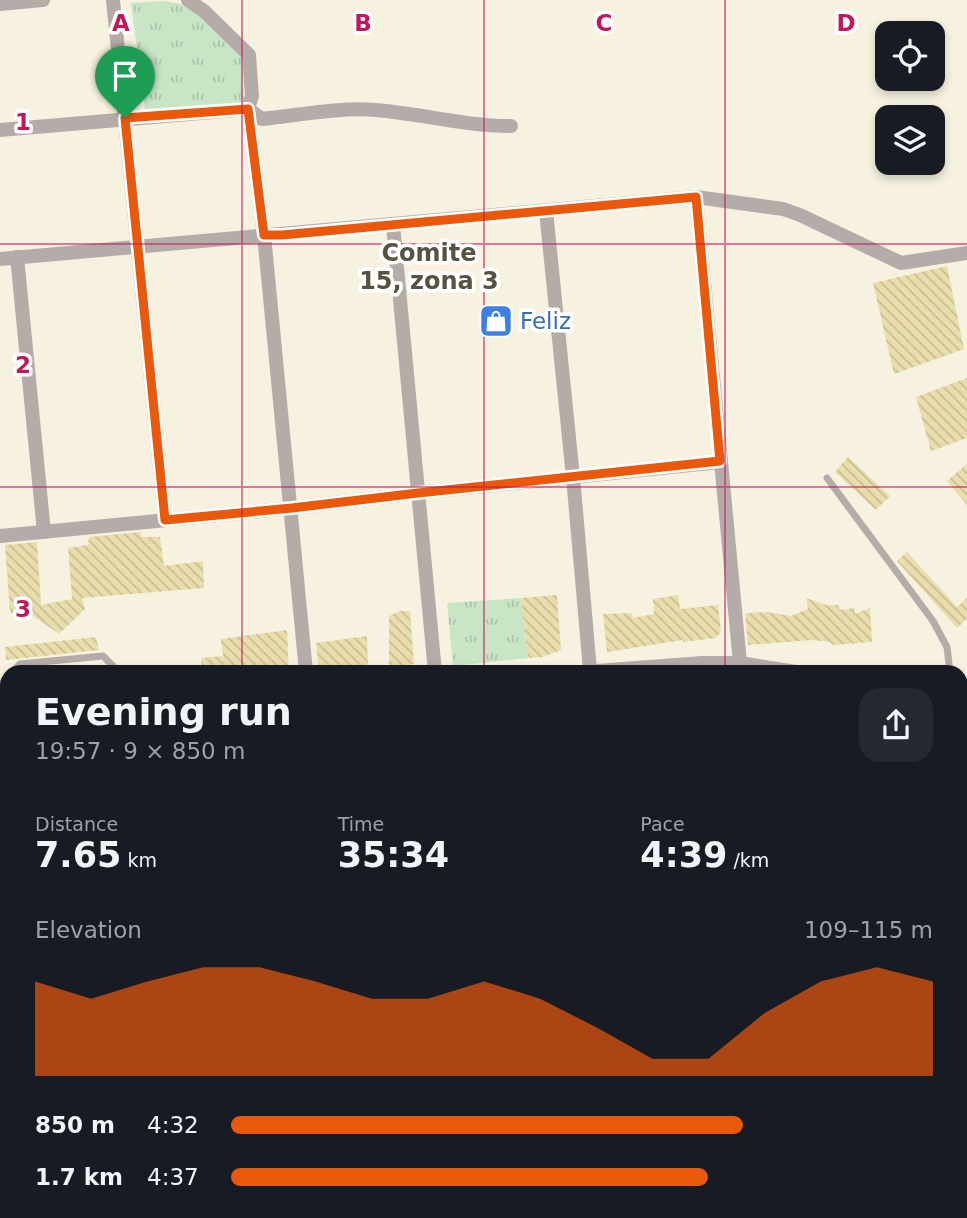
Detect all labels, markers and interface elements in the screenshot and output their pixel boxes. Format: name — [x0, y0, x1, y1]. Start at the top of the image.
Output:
text: A — [112, 10, 130, 36]
text: B — [354, 10, 372, 36]
text: C — [596, 10, 612, 36]
text: D — [836, 10, 856, 36]
map controls — [875, 21, 945, 175]
button: locate — [875, 21, 945, 91]
pin — [95, 46, 155, 118]
icon: arrive — [106, 57, 144, 95]
button: layers — [875, 105, 945, 175]
text: 1 — [15, 109, 31, 135]
district label: Comite 15, zona 3 — [359, 239, 499, 295]
shop icon: Feliz — [477, 302, 515, 340]
place label: Feliz — [520, 308, 571, 334]
text: 2 — [15, 352, 31, 378]
text: 3 — [15, 596, 31, 622]
button: share — [859, 688, 933, 762]
text: Evening run — [35, 690, 292, 734]
text: 19:57 · 9 × 850 m — [35, 738, 245, 764]
text: Distance — [35, 813, 118, 835]
text: Time — [338, 813, 384, 835]
text: Pace — [640, 813, 685, 835]
text: 7.65 — [35, 835, 121, 875]
text: 35:34 — [338, 835, 449, 875]
text: 4:39 — [640, 835, 727, 875]
text: km — [121, 849, 157, 871]
text: /km — [727, 849, 769, 871]
text: Elevation — [35, 917, 142, 943]
text: 109–115 m — [804, 917, 933, 943]
text: 850 m — [35, 1112, 115, 1138]
text: 4:32 — [147, 1112, 199, 1138]
text: 1.7 km — [35, 1164, 123, 1190]
text: 4:37 — [147, 1164, 199, 1190]

